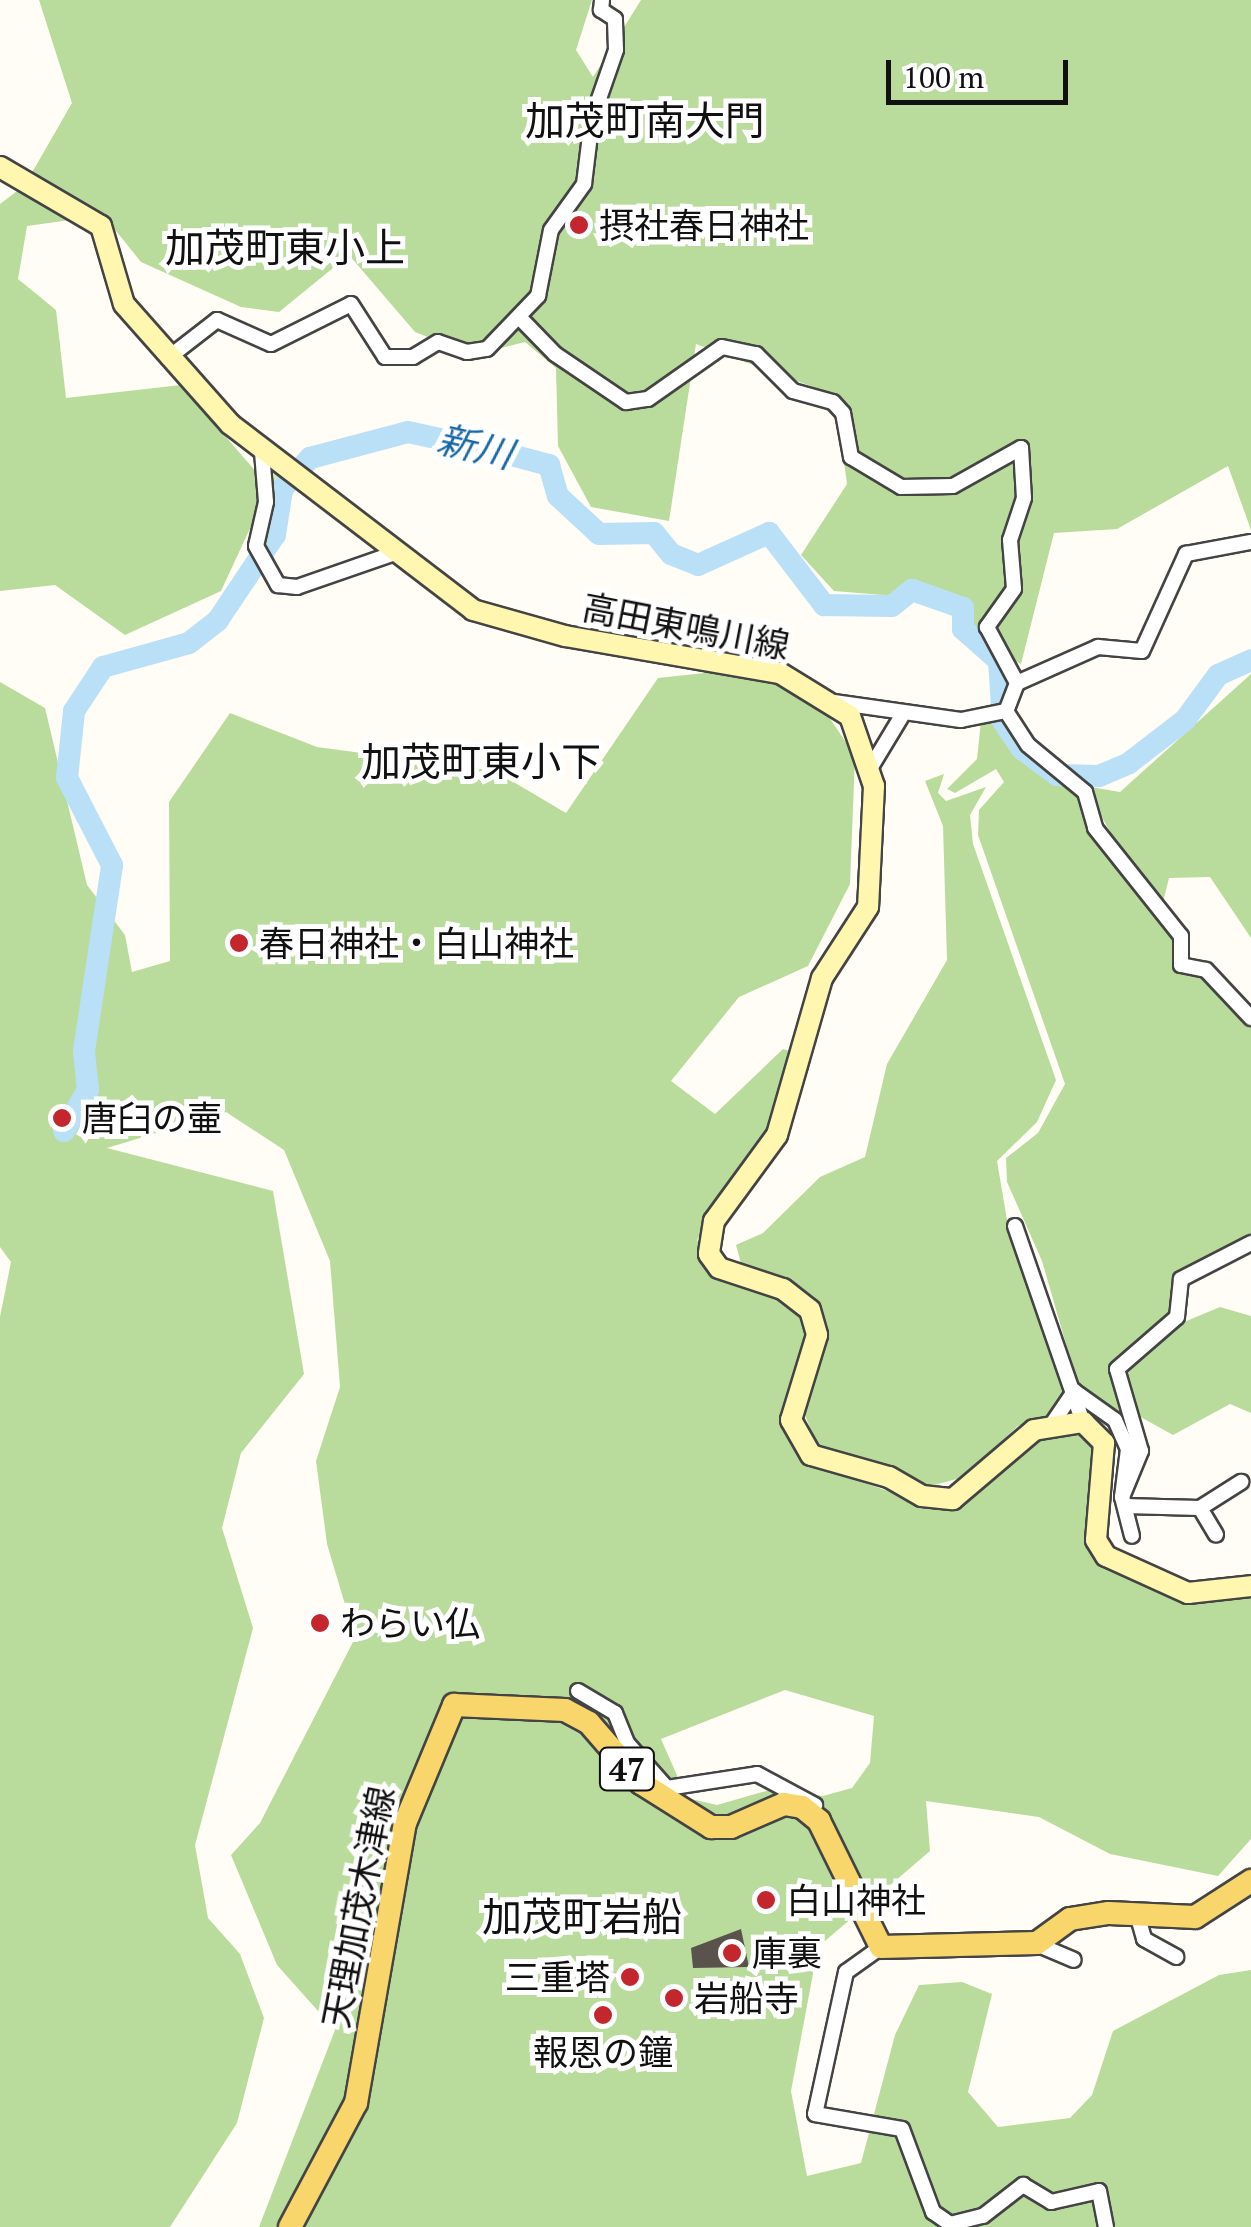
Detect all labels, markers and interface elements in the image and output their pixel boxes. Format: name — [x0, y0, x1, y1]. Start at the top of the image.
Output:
scale bar — [891, 40, 1074, 102]
text: 100 m — [903, 57, 984, 97]
district label: 加茂町南大門 — [525, 96, 765, 144]
place label: 摂社春日神社 — [599, 204, 809, 246]
marker: 摂社春日神社 — [568, 214, 590, 236]
district label: 加茂町東小上 — [165, 223, 405, 271]
water label: 新川 — [433, 416, 517, 478]
street label: 高田東鳴川線 — [579, 585, 793, 667]
district label: 加茂町東小下 — [361, 737, 601, 785]
place label: 春日神社・白山神社 — [259, 922, 574, 964]
marker: 春日神社・白山神社 — [228, 932, 250, 954]
place label: 唐臼の壷 — [82, 1097, 222, 1139]
marker: 唐臼の壷 — [51, 1107, 73, 1129]
place label: わらい仏 — [340, 1602, 480, 1644]
marker: わらい仏 — [309, 1612, 331, 1634]
road number: 47 — [597, 1742, 657, 1796]
street label: 天理加茂木津線 — [314, 1783, 402, 2031]
place label: 白山神社 — [786, 1879, 926, 1921]
marker: 白山神社 — [755, 1889, 777, 1911]
district label: 加茂町岩船 — [482, 1892, 682, 1940]
place label: 庫裏 — [752, 1932, 822, 1974]
marker: 庫裏 — [721, 1942, 743, 1964]
place label: 三重塔 — [505, 1956, 610, 1998]
marker: 三重塔 — [619, 1966, 641, 1988]
place label: 岩船寺 — [694, 1977, 799, 2019]
marker: 岩船寺 — [663, 1987, 685, 2009]
marker: 報恩の鐘 — [592, 2004, 614, 2026]
place label: 報恩の鐘 — [533, 2031, 673, 2073]

